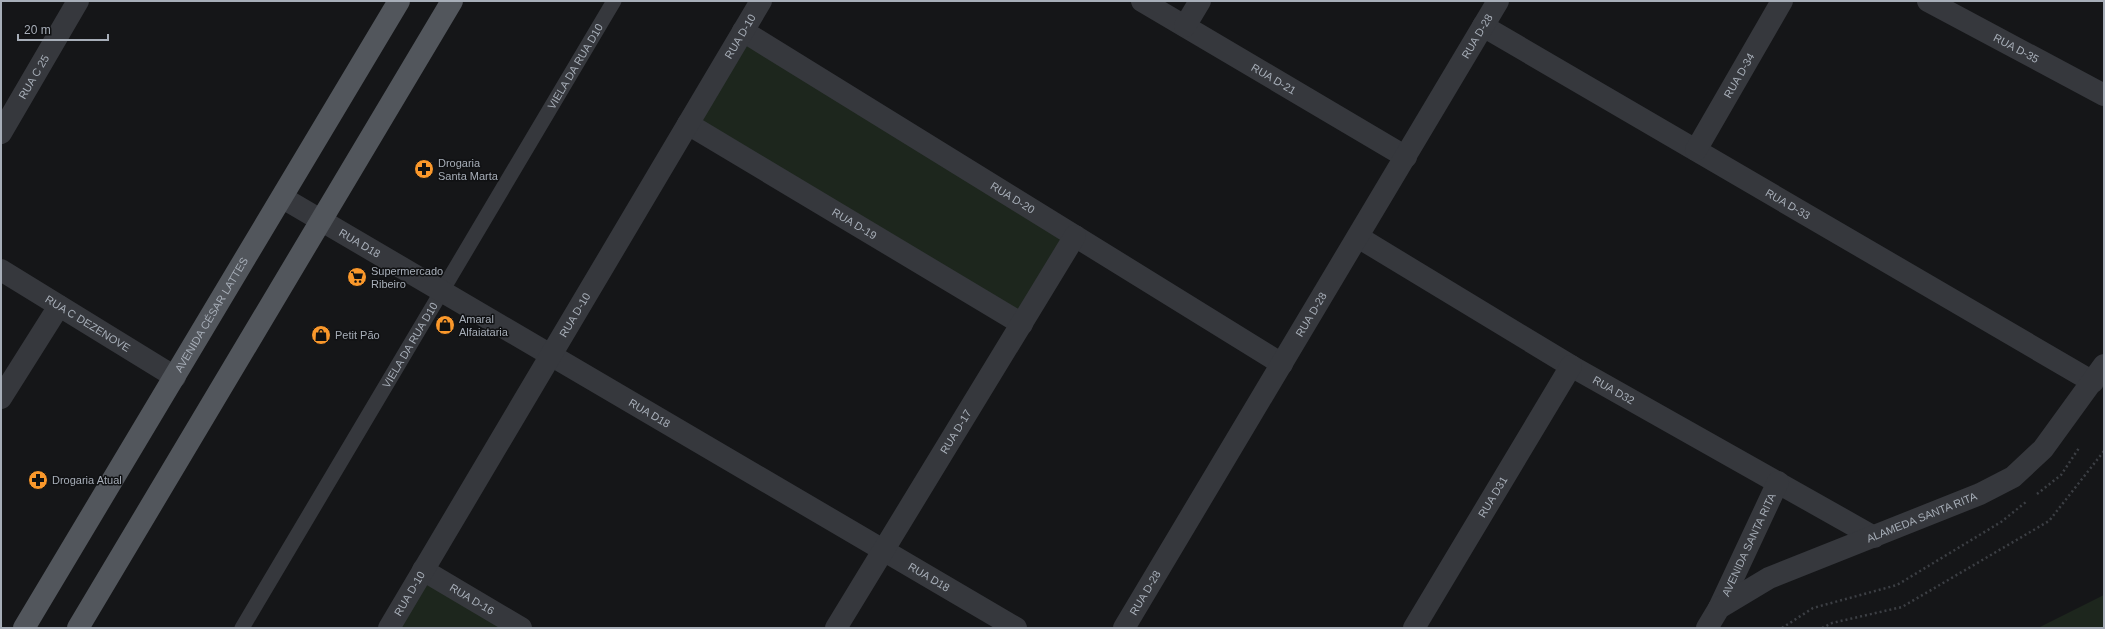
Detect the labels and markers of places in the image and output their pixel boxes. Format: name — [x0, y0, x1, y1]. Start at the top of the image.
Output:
place label: Drogaria Santa Marta — [438, 157, 499, 182]
pharmacy icon: Drogaria Santa Marta — [413, 158, 435, 180]
place label: Supermercado Ribeiro — [371, 265, 443, 290]
supermarket icon: Supermercado Ribeiro — [346, 266, 368, 288]
place label: Amaral Alfaiataria — [459, 313, 509, 338]
shop icon: Amaral Alfaiataria — [434, 314, 456, 336]
shop icon: Petit Pão — [310, 324, 332, 346]
place label: Petit Pão — [335, 329, 380, 341]
pharmacy icon: Drogaria Atual — [27, 469, 49, 491]
place label: Drogaria Atual — [52, 474, 122, 486]

